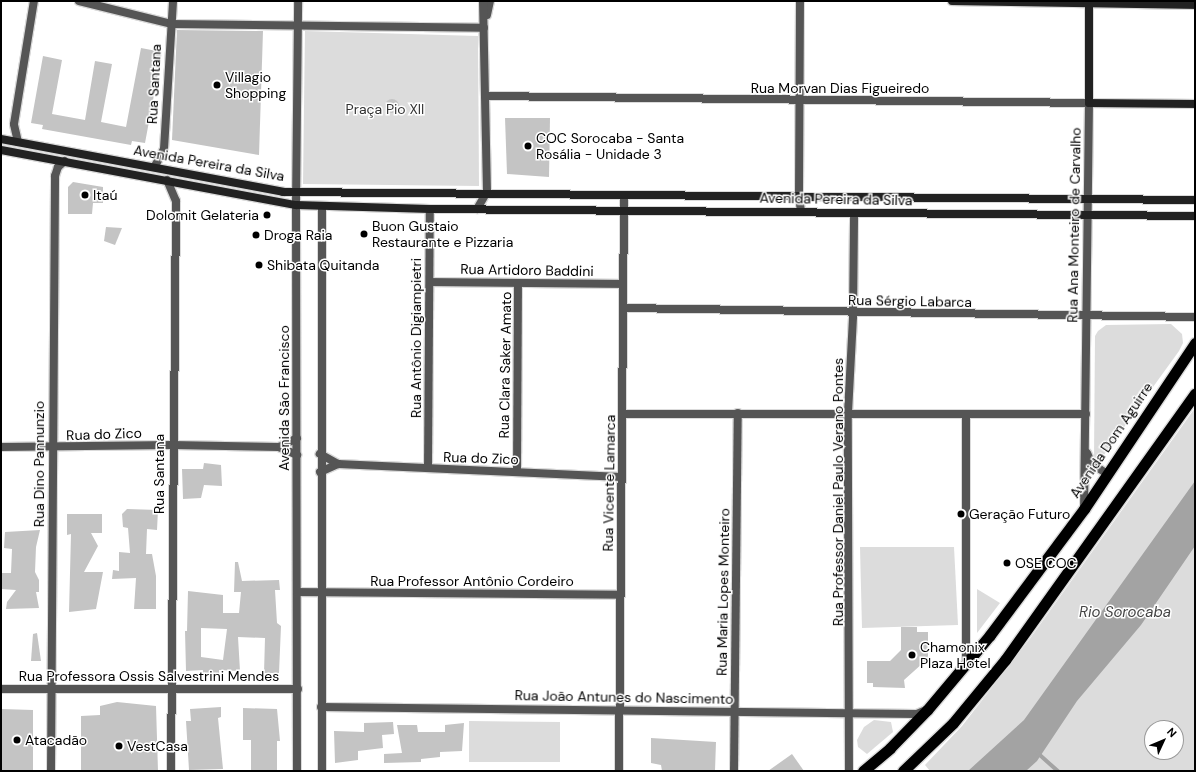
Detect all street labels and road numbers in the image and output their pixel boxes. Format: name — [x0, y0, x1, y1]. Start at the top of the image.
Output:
street label: Rua Santana — [144, 44, 164, 124]
street label: Rua Morvan Dias Figueiredo — [751, 80, 929, 96]
street label: Rua Ana Monteiro de Carvalho — [1064, 127, 1084, 323]
street label: Avenida Pereira da Silva — [132, 141, 286, 185]
street label: Avenida Pereira da Silva — [759, 189, 913, 209]
street label: Rua Antônio Digiampietri — [408, 258, 424, 418]
street label: Rua Artidoro Baddini — [460, 260, 594, 280]
street label: Rua Clara Saker Amato — [495, 291, 515, 439]
street label: Rua Sérgio Labarca — [848, 292, 972, 310]
street label: Avenida São Francisco — [276, 325, 292, 471]
street label: Rua Professor Daniel Paulo Verano Pontes — [830, 358, 846, 626]
street label: Avenida Dom Aguirre — [1066, 379, 1156, 501]
street label: Rua Dino Pannunzio — [31, 401, 47, 527]
street label: Rua Vicente Lamarca — [599, 414, 619, 552]
street label: Rua do Zico — [66, 424, 142, 444]
street label: Rua Santana — [151, 434, 167, 514]
street label: Rua do Zico — [443, 448, 519, 468]
street label: Rua Maria Lopes Monteiro — [713, 508, 733, 676]
street label: Rua Professor Antônio Cordeiro — [370, 573, 574, 589]
street label: Rua Professora Ossis Salvestrini Mendes — [19, 668, 279, 684]
street label: Rua João Antunes do Nascimento — [514, 687, 734, 707]

